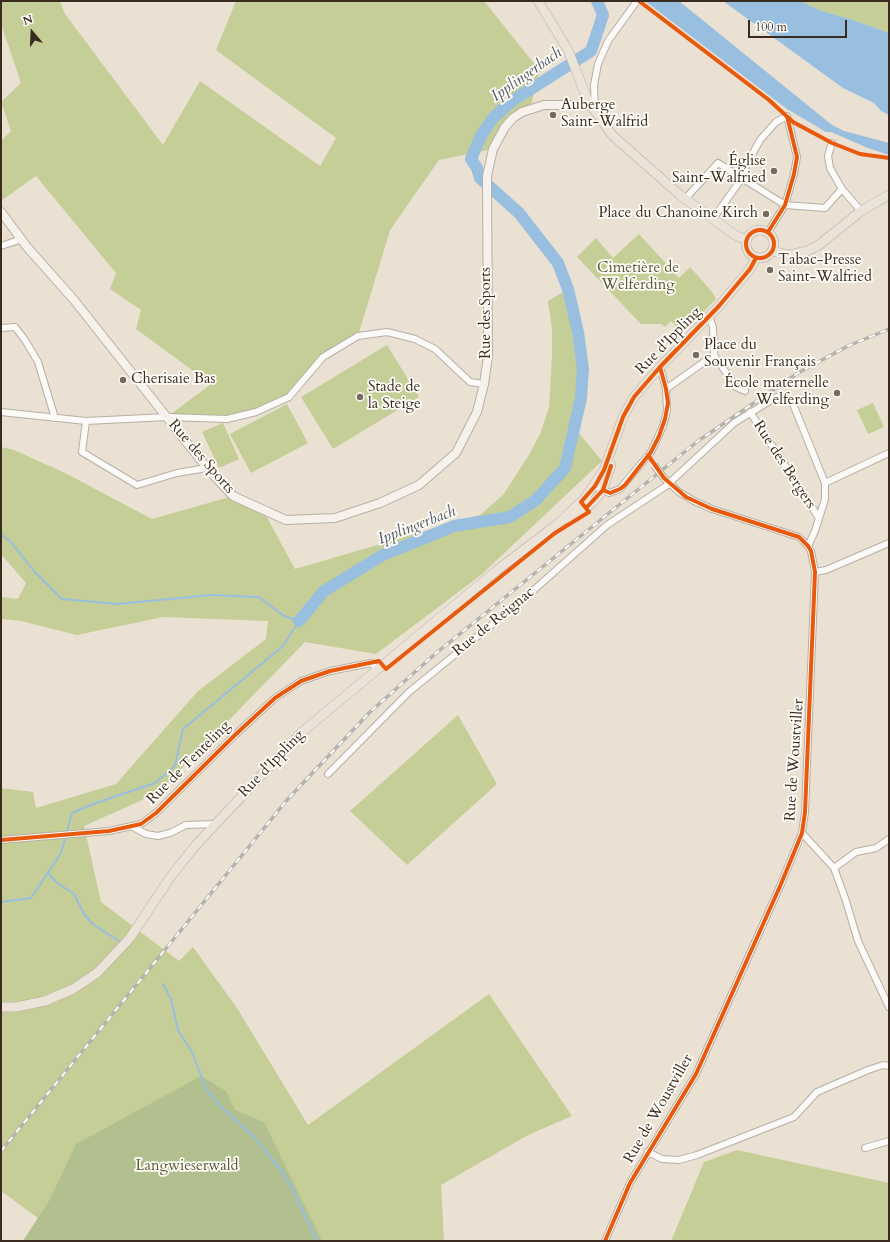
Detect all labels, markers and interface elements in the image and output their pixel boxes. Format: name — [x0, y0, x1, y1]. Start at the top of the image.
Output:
north arrow — [12, 12, 52, 52]
text: N — [21, 12, 35, 29]
scale bar — [750, 12, 849, 38]
text: 100 m — [755, 19, 787, 35]
water label: Ipplingerbach — [488, 44, 566, 106]
place label: Auberge Saint-Walfrid — [561, 97, 648, 132]
marker: Auberge Saint-Walfrid — [548, 110, 558, 120]
place label: Église Saint-Walfried — [672, 153, 766, 188]
marker: Église Saint-Walfried — [769, 166, 779, 176]
place label: Place du Chanoine Kirch — [599, 205, 758, 223]
marker: Place du Chanoine Kirch — [761, 209, 771, 219]
place label: Tabac-Presse Saint-Walfried — [778, 252, 872, 287]
park label: Cimetière de Welferding — [597, 260, 679, 295]
marker: Tabac-Presse Saint-Walfried — [765, 265, 775, 275]
street label: Rue des Sports — [478, 267, 496, 359]
street label: Rue d'Ippling — [632, 303, 706, 379]
place label: Place du Souvenir Français — [704, 337, 816, 372]
marker: Place du Souvenir Français — [691, 350, 701, 360]
place label: Cherisaie Bas — [131, 371, 215, 389]
marker: Cherisaie Bas — [118, 375, 128, 385]
place label: École maternelle Welferding — [724, 375, 829, 410]
place label: Stade de la Steige — [368, 379, 421, 414]
marker: École maternelle Welferding — [832, 388, 842, 398]
marker: Stade de la Steige — [355, 392, 365, 402]
street label: Rue des Sports — [164, 416, 238, 498]
street label: Rue des Bergers — [749, 418, 819, 512]
water label: Ipplingerbach — [375, 502, 459, 550]
street label: Rue de Reignac — [449, 584, 539, 660]
street label: Rue de Woustviller — [782, 698, 808, 822]
street label: Rue de Tenteling — [143, 717, 235, 809]
street label: Rue d'Ippling — [235, 726, 309, 802]
street label: Rue de Woustviller — [621, 1051, 697, 1167]
park label: Langwieserwald — [135, 1158, 239, 1176]

